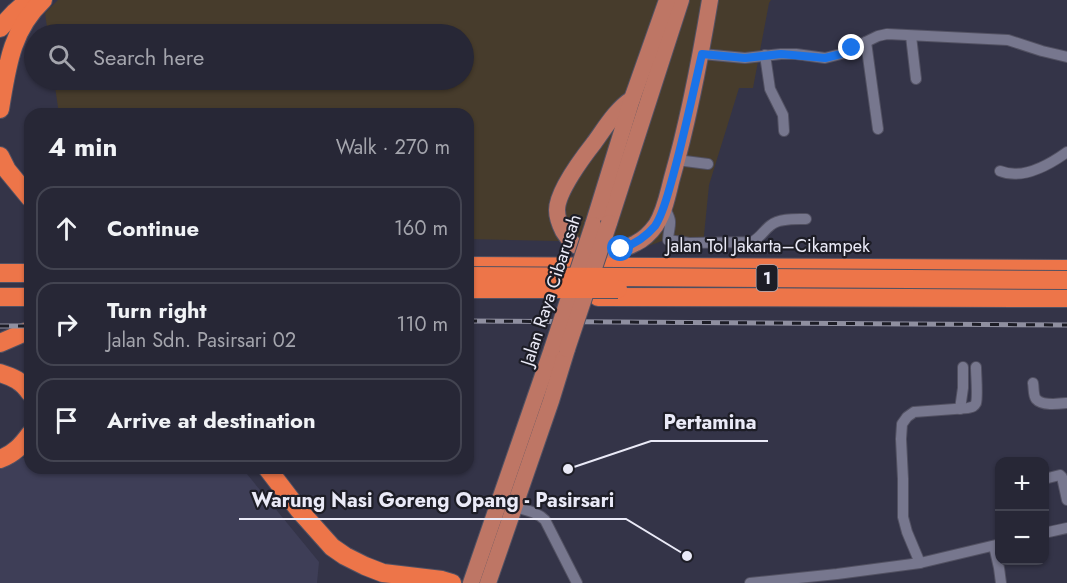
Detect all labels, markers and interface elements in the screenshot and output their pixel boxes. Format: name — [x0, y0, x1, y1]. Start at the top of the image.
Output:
search box — [24, 24, 474, 90]
route end — [838, 34, 864, 60]
icon: search — [45, 41, 78, 74]
text: Search here — [93, 41, 204, 73]
text: 4 min — [48, 128, 117, 166]
text: Walk · 270 m — [336, 133, 450, 162]
street label: Jalan Raya Cibarusah — [514, 211, 588, 371]
icon: ahead — [50, 212, 83, 245]
text: Continue — [107, 212, 199, 244]
text: 160 m — [394, 214, 448, 243]
street label: Jalan Tol Jakarta–Cikampek — [664, 233, 870, 259]
route start — [607, 235, 633, 261]
road number: 1 — [756, 265, 777, 291]
text: Turn right — [107, 294, 207, 326]
icon: right — [50, 308, 83, 341]
text: 110 m — [396, 310, 448, 339]
text: Jalan Sdn. Pasirsari 02 — [107, 326, 296, 355]
callout: Pertamina — [651, 403, 768, 441]
icon: arrive — [50, 404, 83, 437]
text: Arrive at destination — [107, 404, 316, 436]
text: Pertamina — [664, 408, 756, 437]
map controls — [995, 457, 1049, 565]
button: + — [995, 457, 1049, 511]
callout: Warung Nasi Goreng Opang - Pasirsari — [239, 481, 626, 519]
text: Warung Nasi Goreng Opang - Pasirsari — [252, 486, 614, 515]
button: − — [995, 511, 1049, 565]

